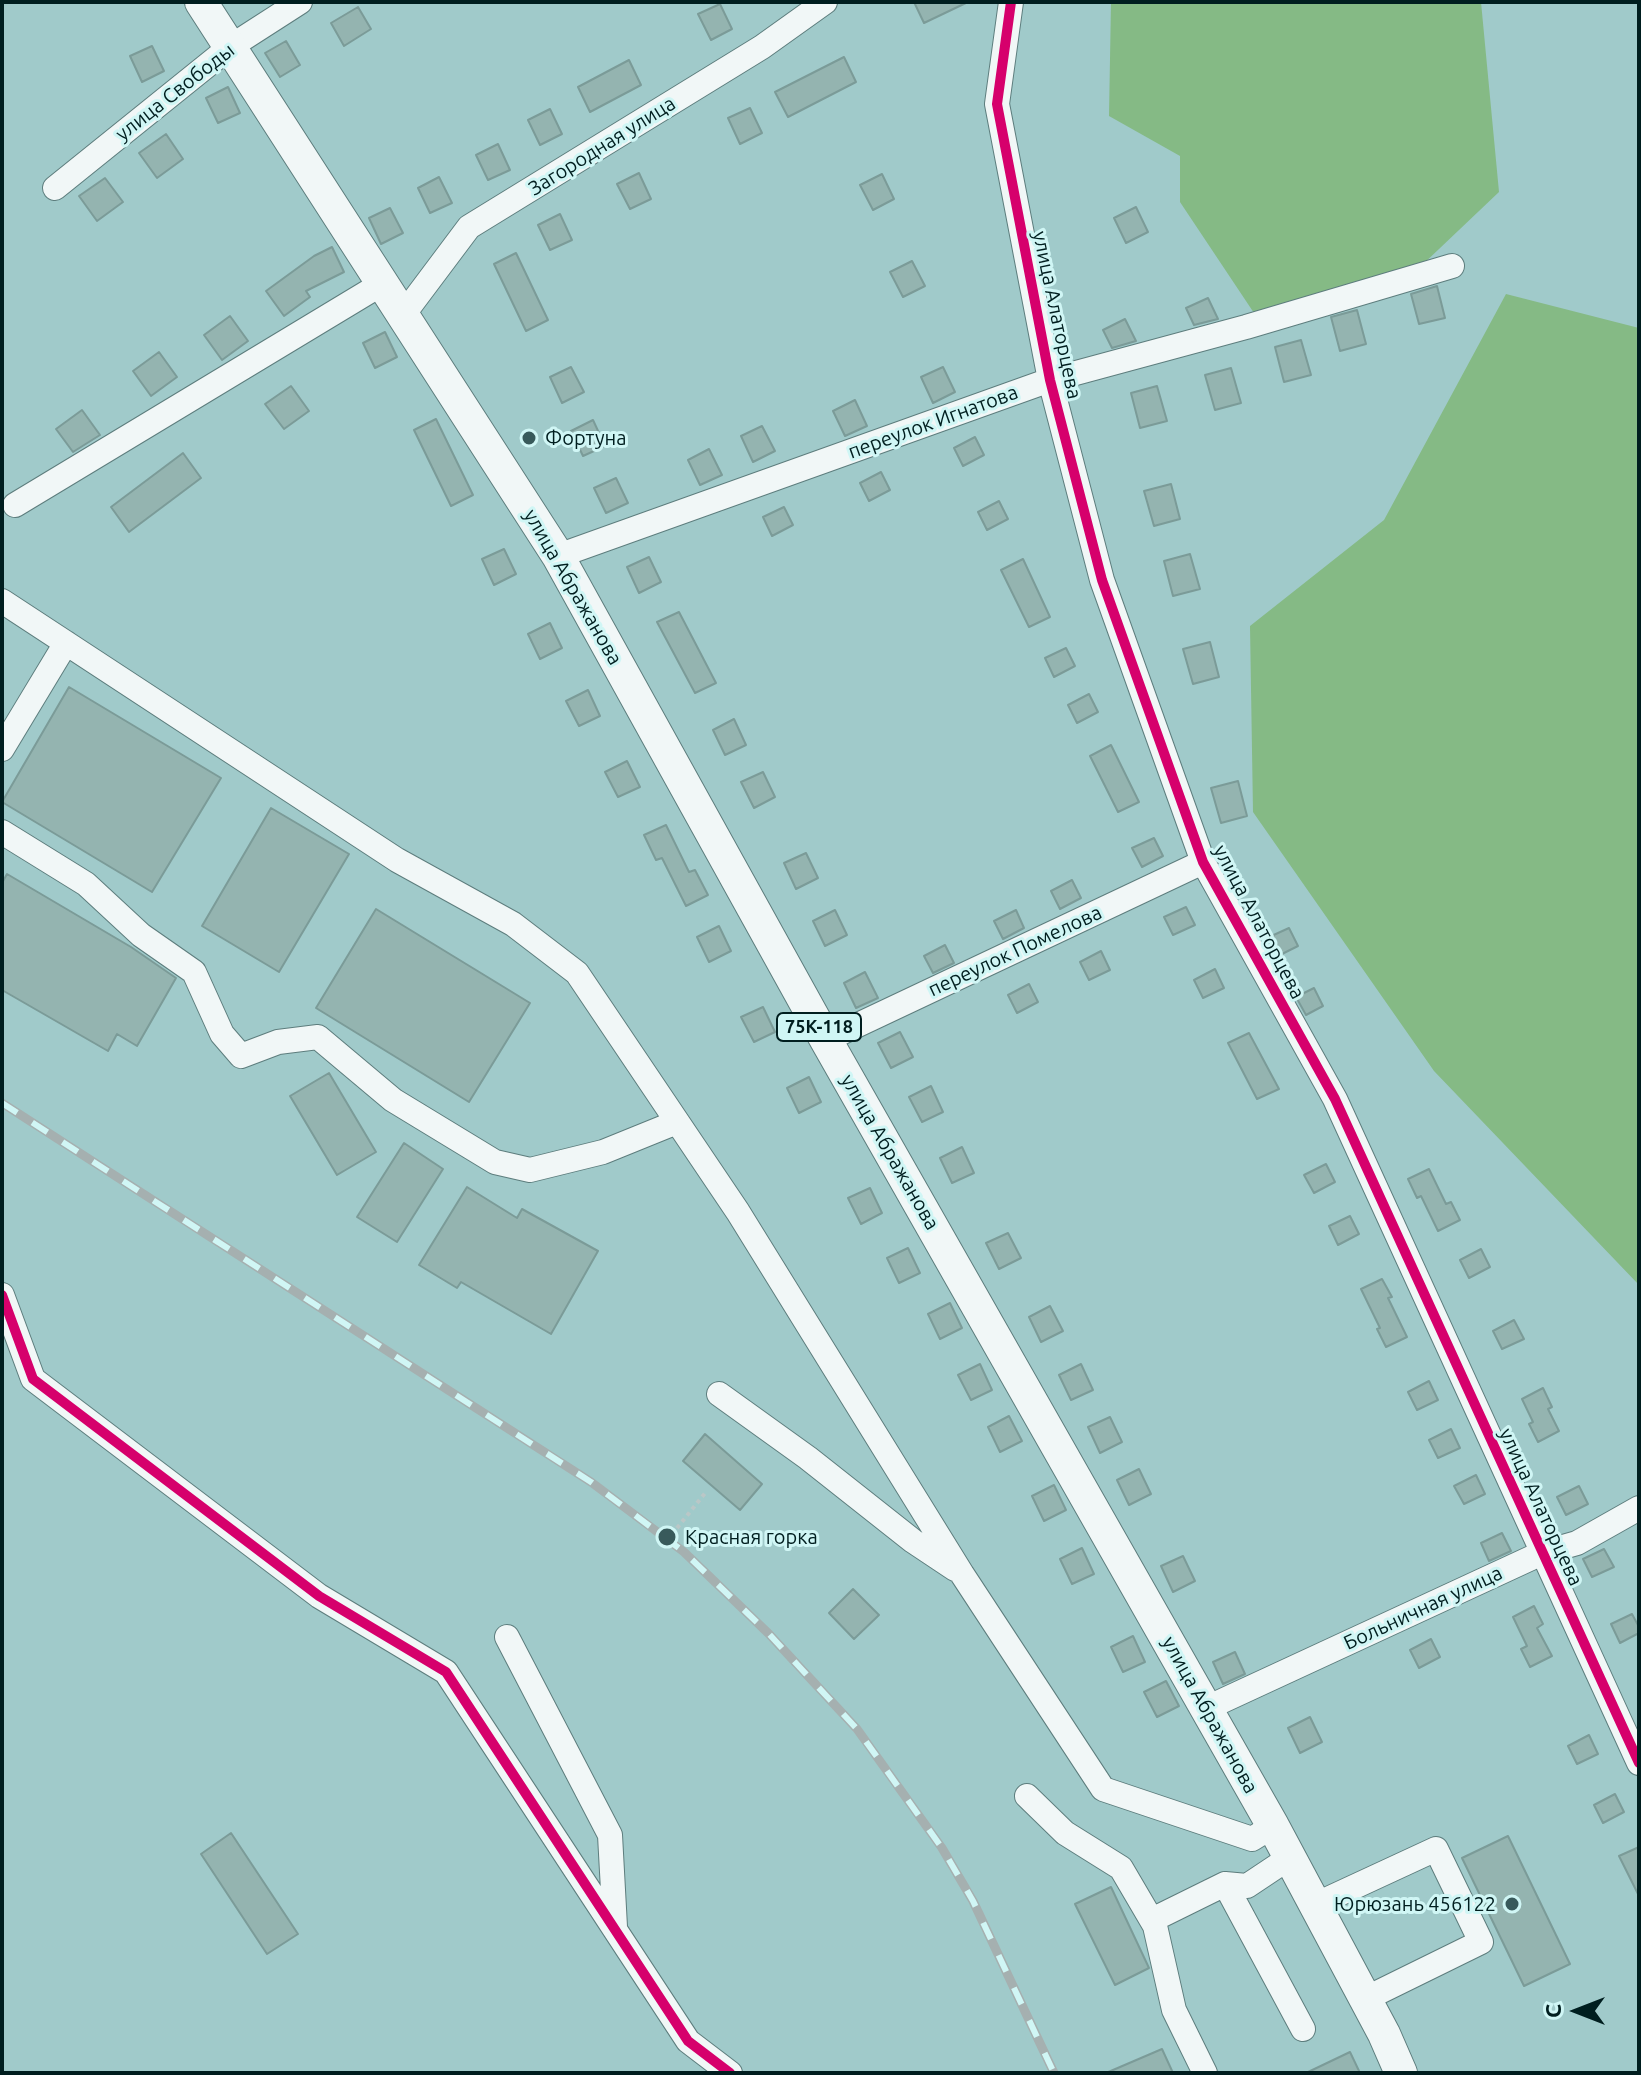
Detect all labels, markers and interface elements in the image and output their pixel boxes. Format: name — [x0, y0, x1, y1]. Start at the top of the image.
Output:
street label: улица Свободы — [111, 38, 239, 146]
street label: Загородная улица — [524, 91, 680, 201]
street label: улица Алаторцева — [1027, 229, 1087, 401]
street label: переулок Игнатова — [845, 380, 1021, 464]
place label: Фортуна — [545, 426, 627, 450]
marker: Фортуна — [520, 429, 538, 447]
street label: улица Абражанова — [519, 505, 627, 669]
street label: улица Алаторцева — [1208, 841, 1310, 1003]
street label: переулок Помелова — [924, 900, 1106, 1002]
road number: 75К-118 — [777, 1013, 861, 1041]
street label: улица Абражанова — [836, 1070, 944, 1234]
street label: улица Алаторцева — [1494, 1424, 1588, 1590]
place label: Красная горка — [685, 1525, 818, 1549]
marker: Красная горка — [656, 1526, 678, 1548]
street label: Больничная улица — [1340, 1561, 1506, 1655]
street label: улица Абражанова — [1157, 1632, 1263, 1798]
place label: Юрюзань 456122 — [1334, 1892, 1496, 1916]
marker: Юрюзань 456122 — [1503, 1895, 1521, 1913]
north arrow — [1537, 1971, 1617, 2051]
text: С — [1540, 2004, 1565, 2018]

